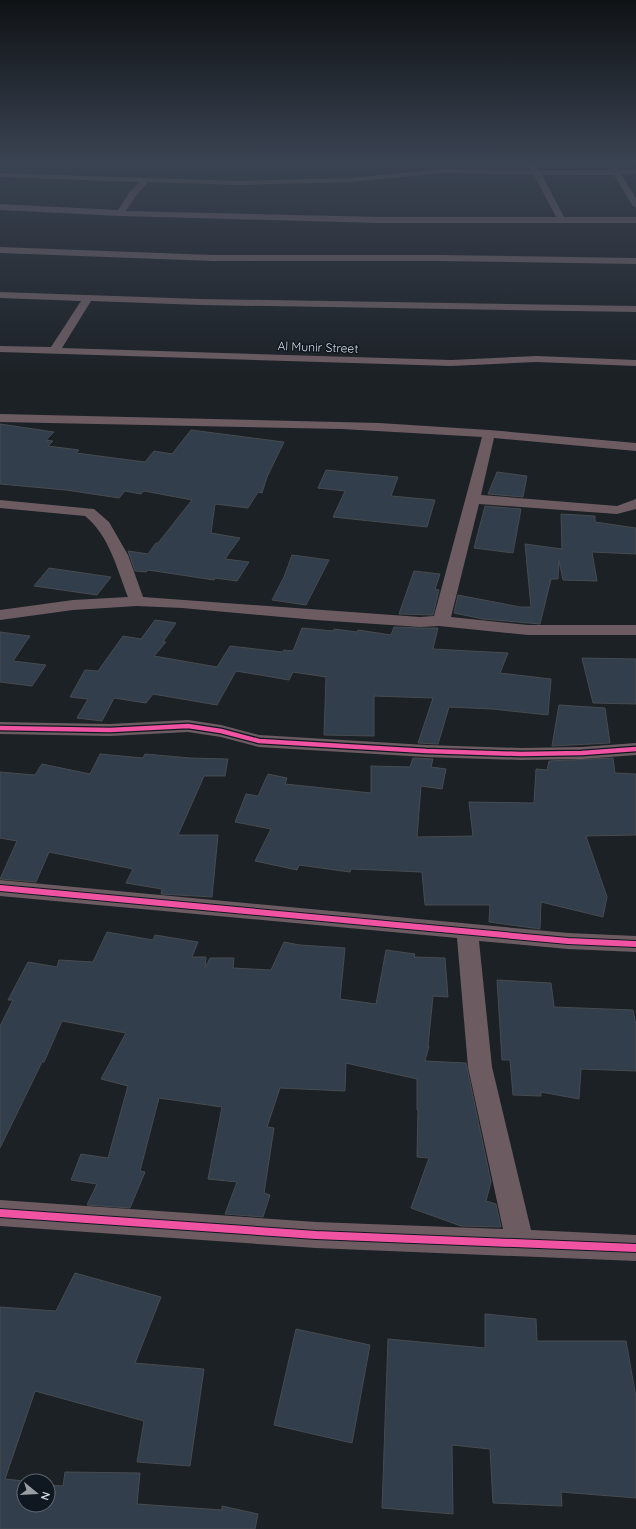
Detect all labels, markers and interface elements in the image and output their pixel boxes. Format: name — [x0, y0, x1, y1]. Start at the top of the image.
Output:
street label: Al Munir Street — [277, 338, 359, 356]
north arrow — [16, 1473, 56, 1513]
text: N — [38, 1490, 53, 1502]

